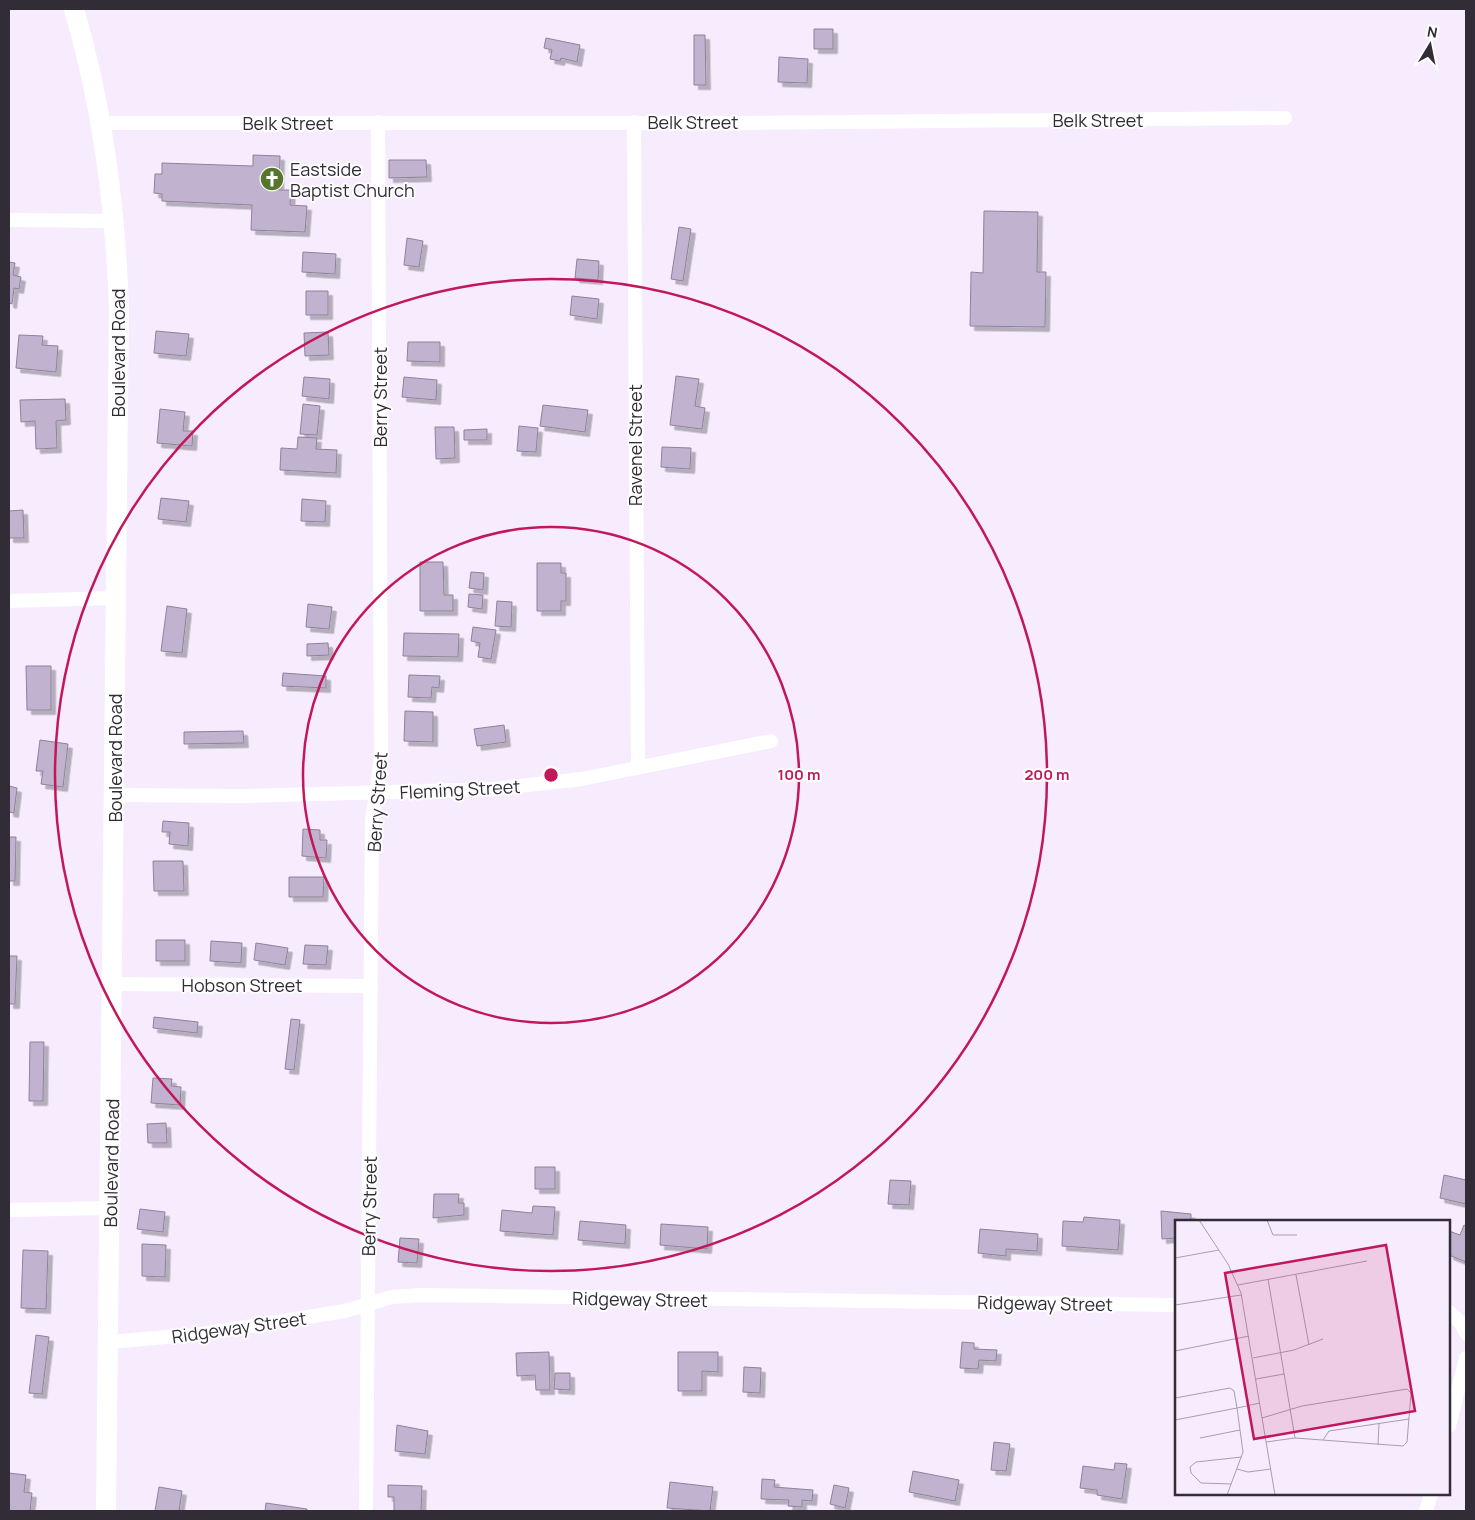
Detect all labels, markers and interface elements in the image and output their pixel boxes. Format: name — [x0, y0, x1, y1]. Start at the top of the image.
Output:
north arrow — [1405, 20, 1455, 70]
text: N — [1426, 21, 1439, 42]
street label: Belk Street — [1052, 108, 1144, 132]
street label: Belk Street — [647, 110, 739, 134]
street label: Belk Street — [242, 111, 334, 135]
place label: Eastside Baptist Church — [290, 157, 415, 202]
church icon: Eastside Baptist Church — [259, 166, 285, 192]
street label: Boulevard Road — [106, 289, 130, 417]
street label: Berry Street — [368, 347, 392, 447]
street label: Ravenel Street — [623, 384, 647, 506]
street label: Boulevard Road — [103, 694, 127, 822]
street label: Berry Street — [362, 751, 392, 853]
text: 100 m — [778, 764, 820, 785]
text: 200 m — [1024, 764, 1070, 785]
centre of rings — [542, 766, 560, 784]
street label: Fleming Street — [399, 774, 521, 804]
street label: Hobson Street — [182, 973, 302, 997]
street label: Boulevard Road — [98, 1099, 124, 1227]
street label: Berry Street — [356, 1156, 382, 1256]
inset map — [1175, 1220, 1450, 1495]
street label: Ridgeway Street — [572, 1286, 708, 1312]
street label: Ridgeway Street — [977, 1290, 1113, 1316]
street label: Ridgeway Street — [170, 1306, 308, 1348]

